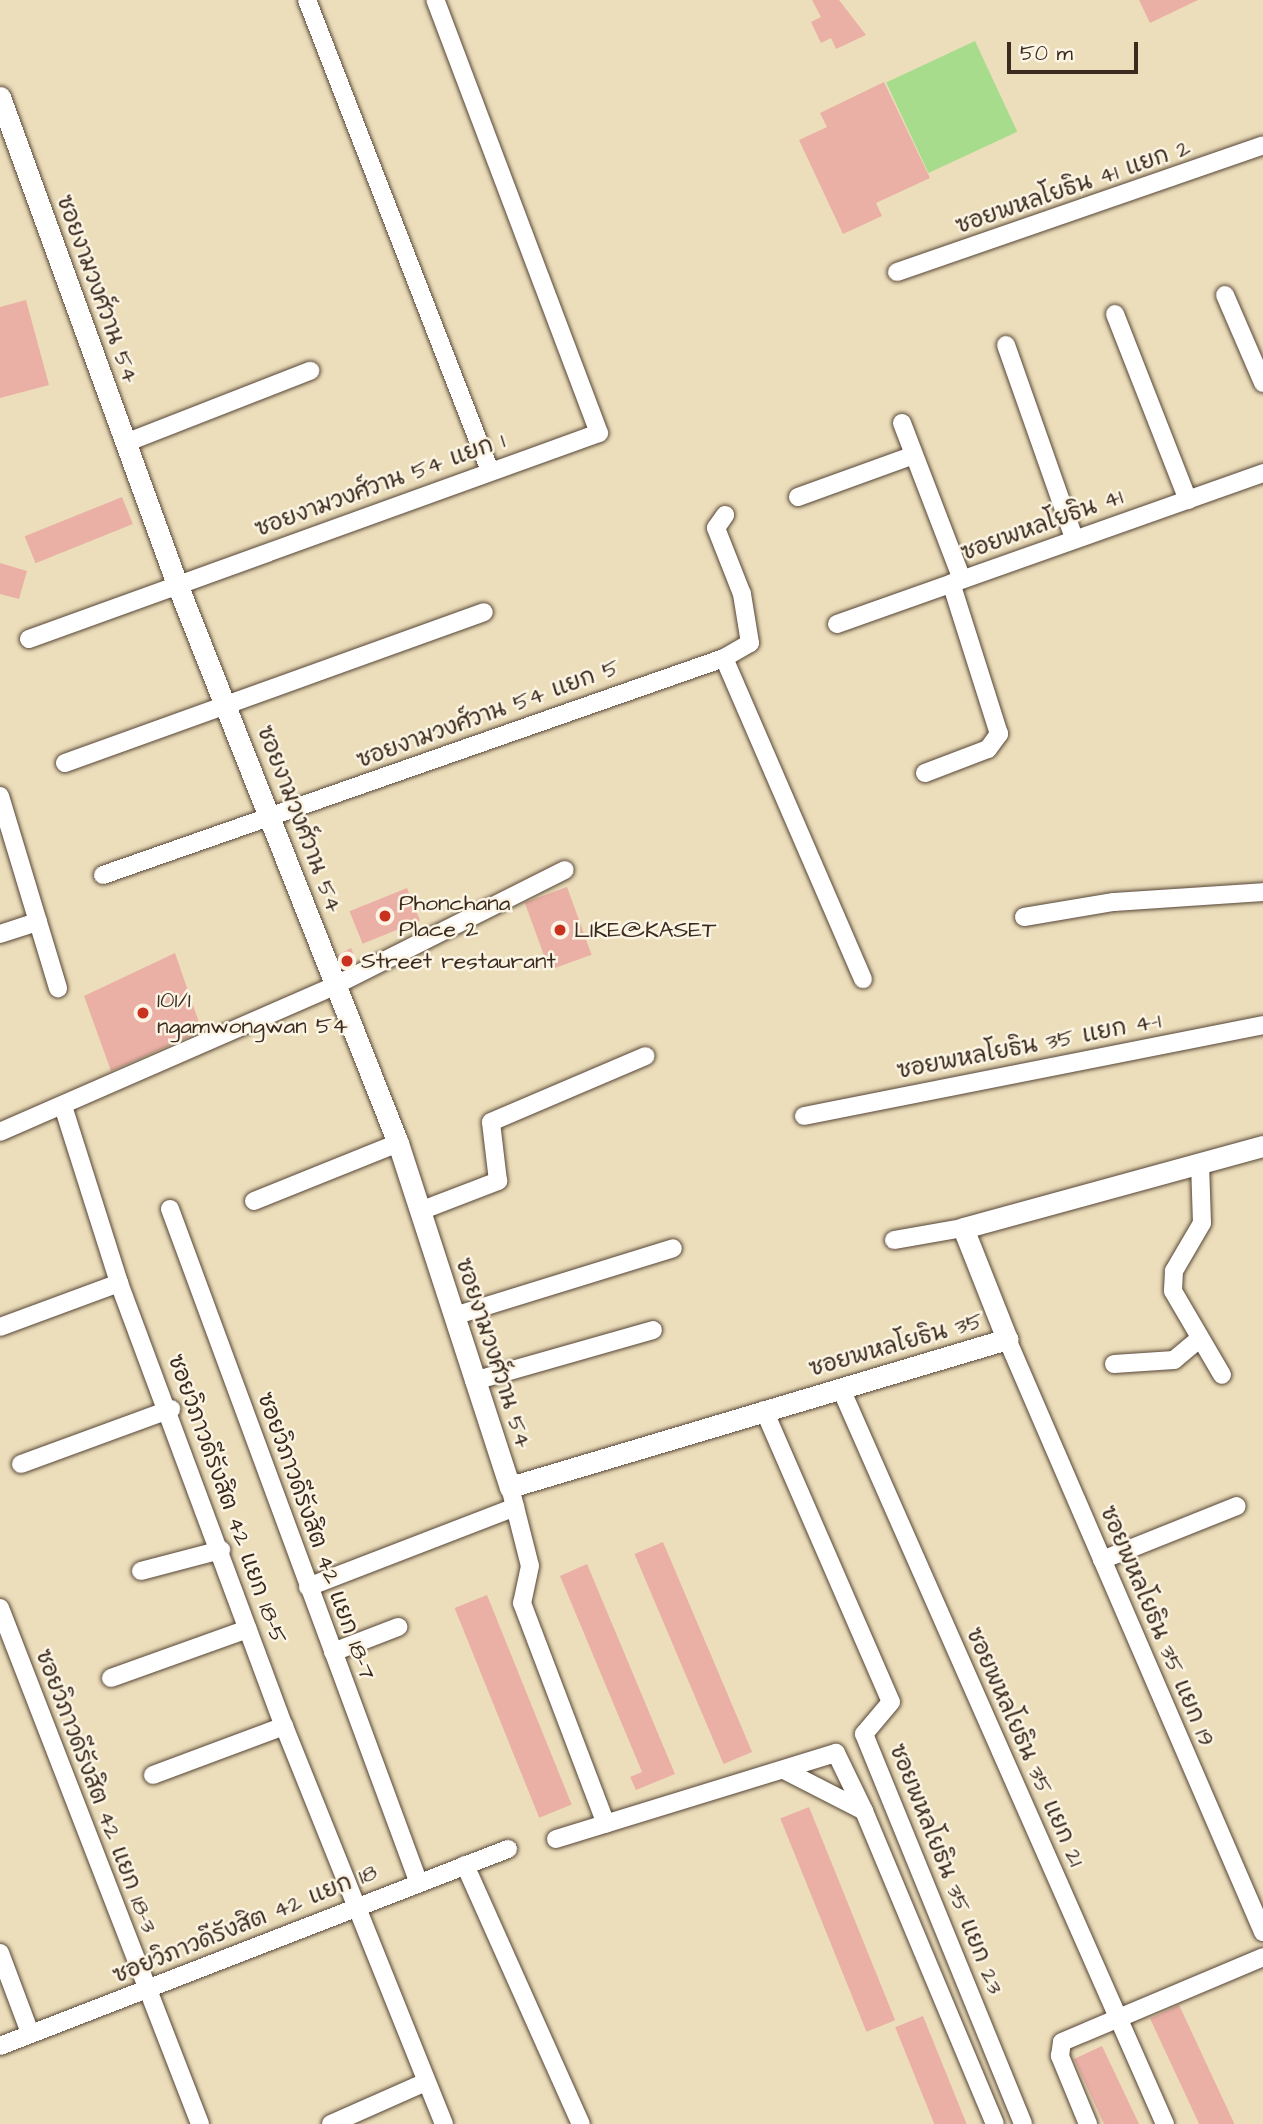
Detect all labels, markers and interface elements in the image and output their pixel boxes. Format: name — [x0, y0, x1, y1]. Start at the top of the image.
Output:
scale bar — [1011, 28, 1142, 72]
text: 50 m — [1020, 39, 1073, 68]
street label: ซอยพหลโยธิน 41 แยก 2 — [952, 134, 1194, 240]
street label: ซอยงามวงศ์วาน 54 — [50, 191, 144, 387]
street label: ซอยงามวงศ์วาน 54 แยก 1 — [251, 427, 509, 543]
street label: ซอยพหลโยธิน 41 — [957, 483, 1127, 567]
street label: ซอยงามวงศ์วาน 54 แยก 5 — [353, 654, 623, 774]
street label: ซอยงามวงศ์วาน 54 — [251, 722, 347, 916]
place label: Phonchana Place 2 — [399, 889, 510, 943]
marker: Phonchana Place 2 — [377, 908, 393, 924]
place label: LIKE@KASET — [574, 916, 716, 944]
marker: LIKE@KASET — [552, 922, 568, 938]
place label: Street restaurant — [361, 947, 556, 975]
marker: Street restaurant — [339, 953, 355, 969]
place label: 101/1 ngamwongwan 54 — [157, 986, 348, 1040]
marker: 101/1 ngamwongwan 54 — [135, 1005, 151, 1021]
street label: ซอยพหลโยธิน 35 แยก 4-1 — [895, 1007, 1163, 1085]
street label: ซอยงามวงศ์วาน 54 — [449, 1255, 537, 1451]
street label: ซอยพหลโยธิน 35 — [806, 1307, 986, 1383]
street label: ซอยวิภาวดีรังสิต 42 แยก 18-5 — [162, 1351, 292, 1647]
street label: ซอยวิภาวดีรังสิต 42 แยก 18-7 — [251, 1389, 381, 1683]
street label: ซอยพหลโยธิน 35 แยก 19 — [1094, 1502, 1220, 1750]
street label: ซอยพหลโยธิน 35 แยก 21 — [960, 1623, 1090, 1871]
street label: ซอยวิภาวดีรังสิต 42 แยก 18-3 — [29, 1645, 163, 1937]
street label: ซอยพหลโยธิน 35 แยก 23 — [883, 1740, 1009, 1998]
street label: ซอยวิภาวดีรังสิต 42 แยก 18 — [109, 1858, 381, 1990]

